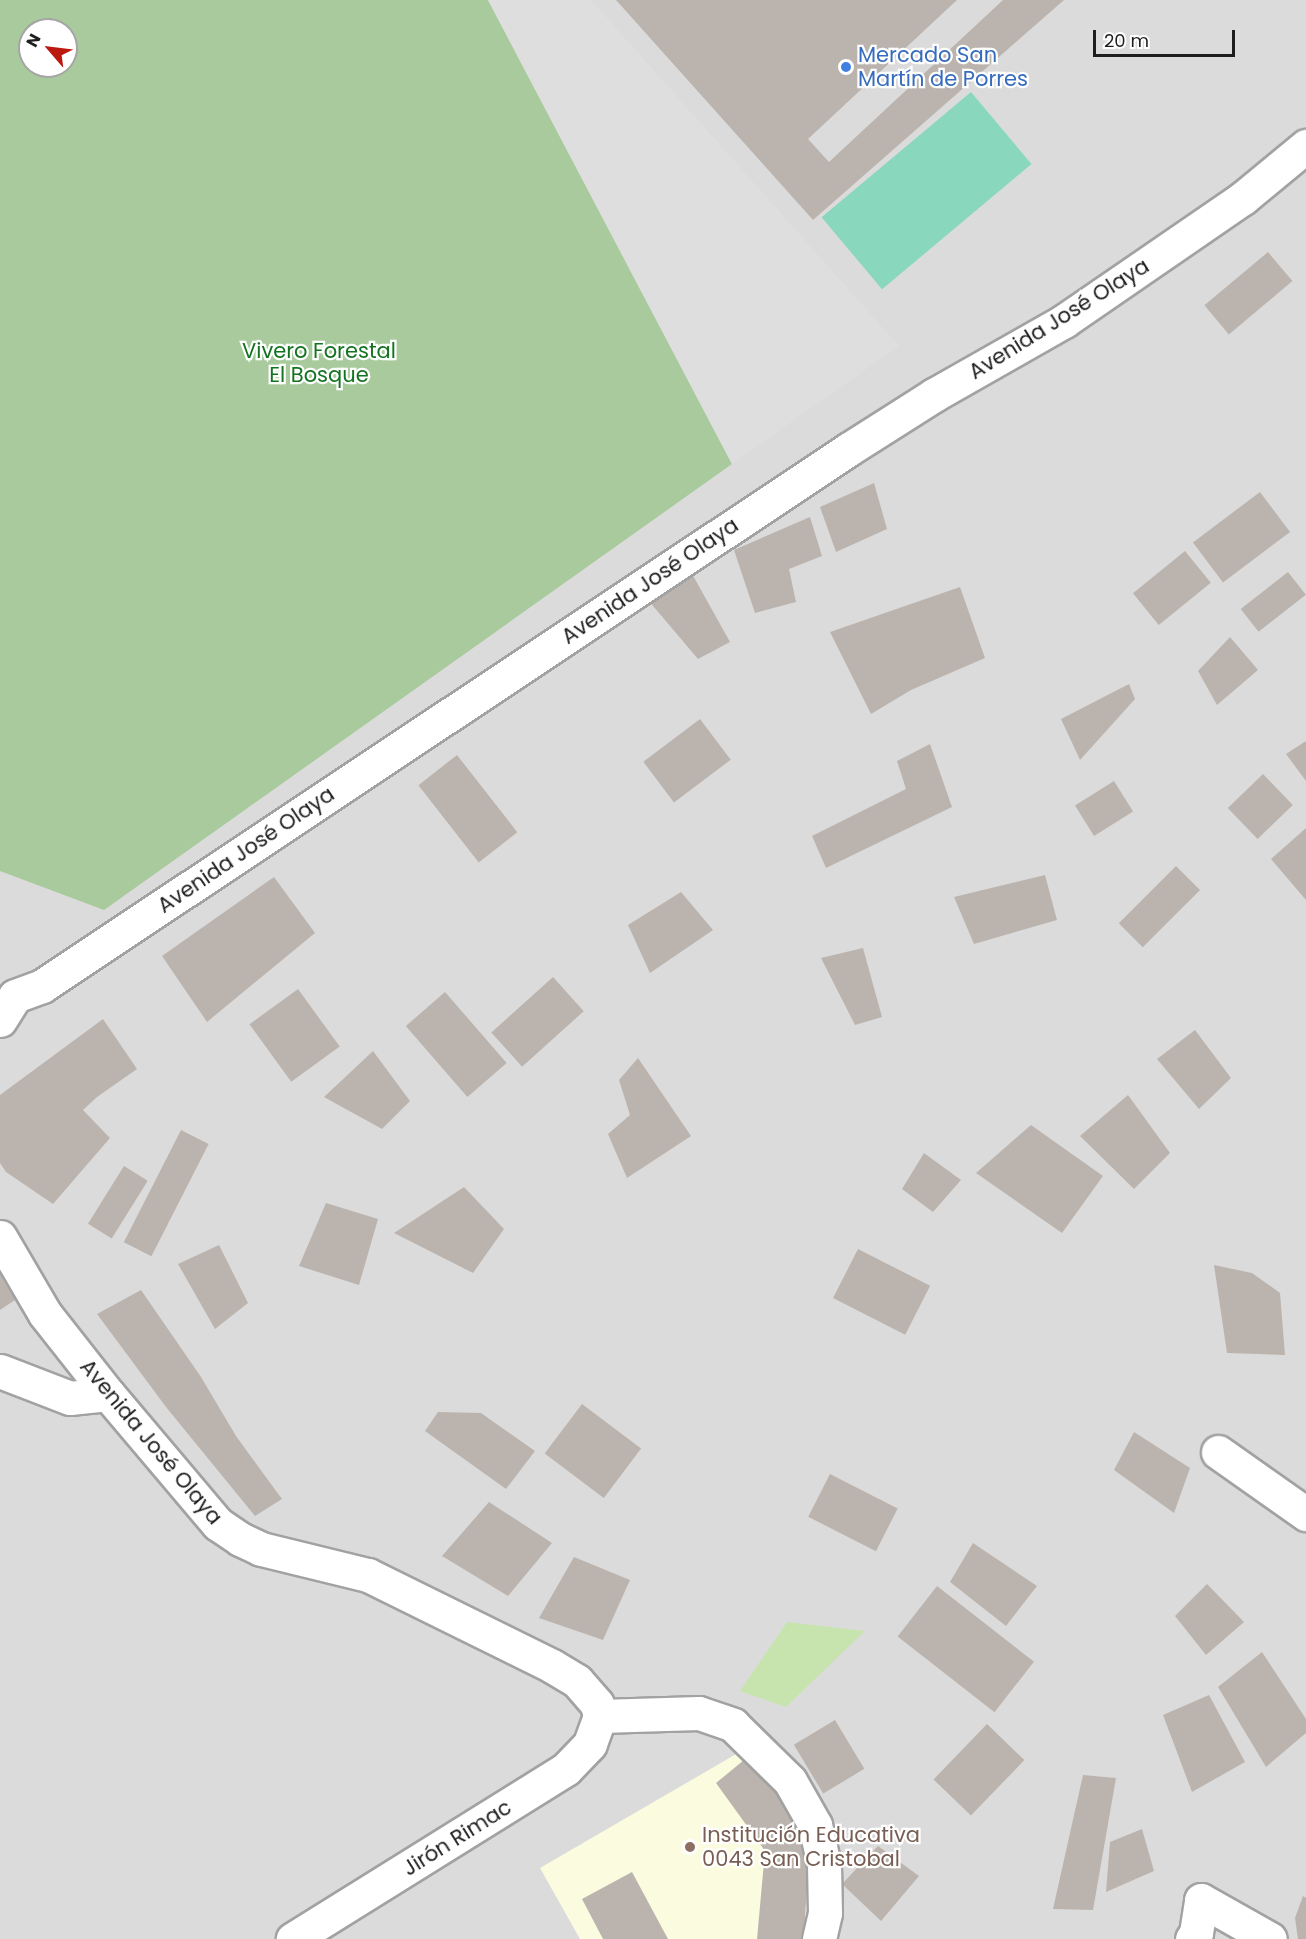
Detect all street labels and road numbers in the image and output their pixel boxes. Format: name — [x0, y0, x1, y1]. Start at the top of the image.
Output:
street label: Avenida José Olaya — [964, 253, 1154, 385]
street label: Avenida José Olaya — [557, 513, 743, 649]
street label: Avenida José Olaya — [153, 782, 339, 918]
street label: Avenida José Olaya — [75, 1354, 227, 1530]
street label: Jirón Rimac — [398, 1795, 516, 1881]

